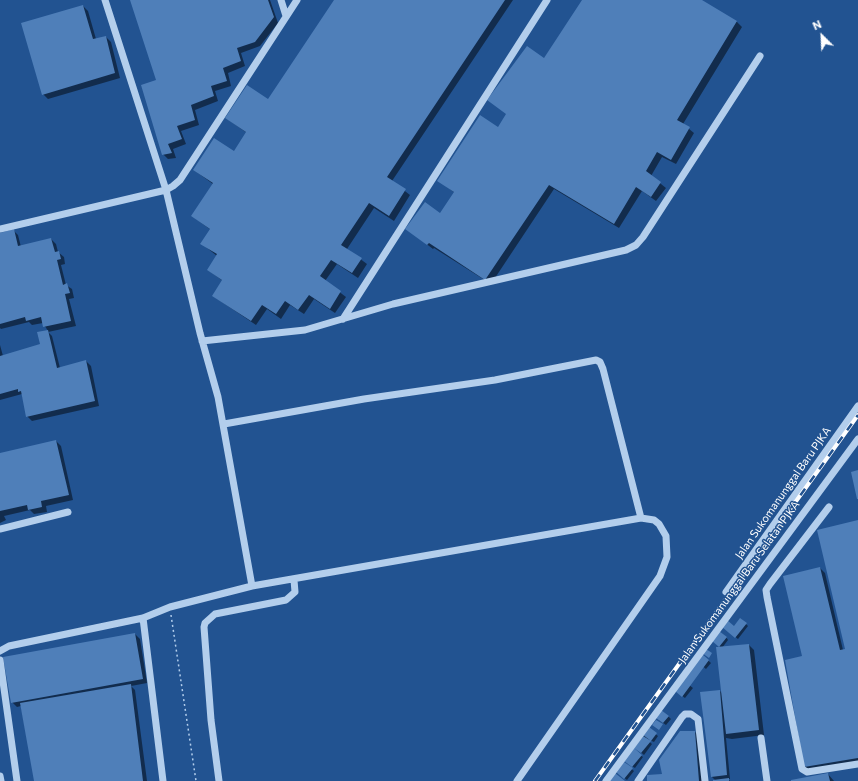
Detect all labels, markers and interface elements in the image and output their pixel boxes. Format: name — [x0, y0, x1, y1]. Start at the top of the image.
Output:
north arrow — [802, 16, 842, 56]
text: N — [810, 17, 823, 32]
street label: Jalan Sukomanunggal Baru PJKA — [732, 425, 834, 561]
street label: Jalan Sukomanunggal Baru Selatan PJKA — [676, 498, 802, 666]

